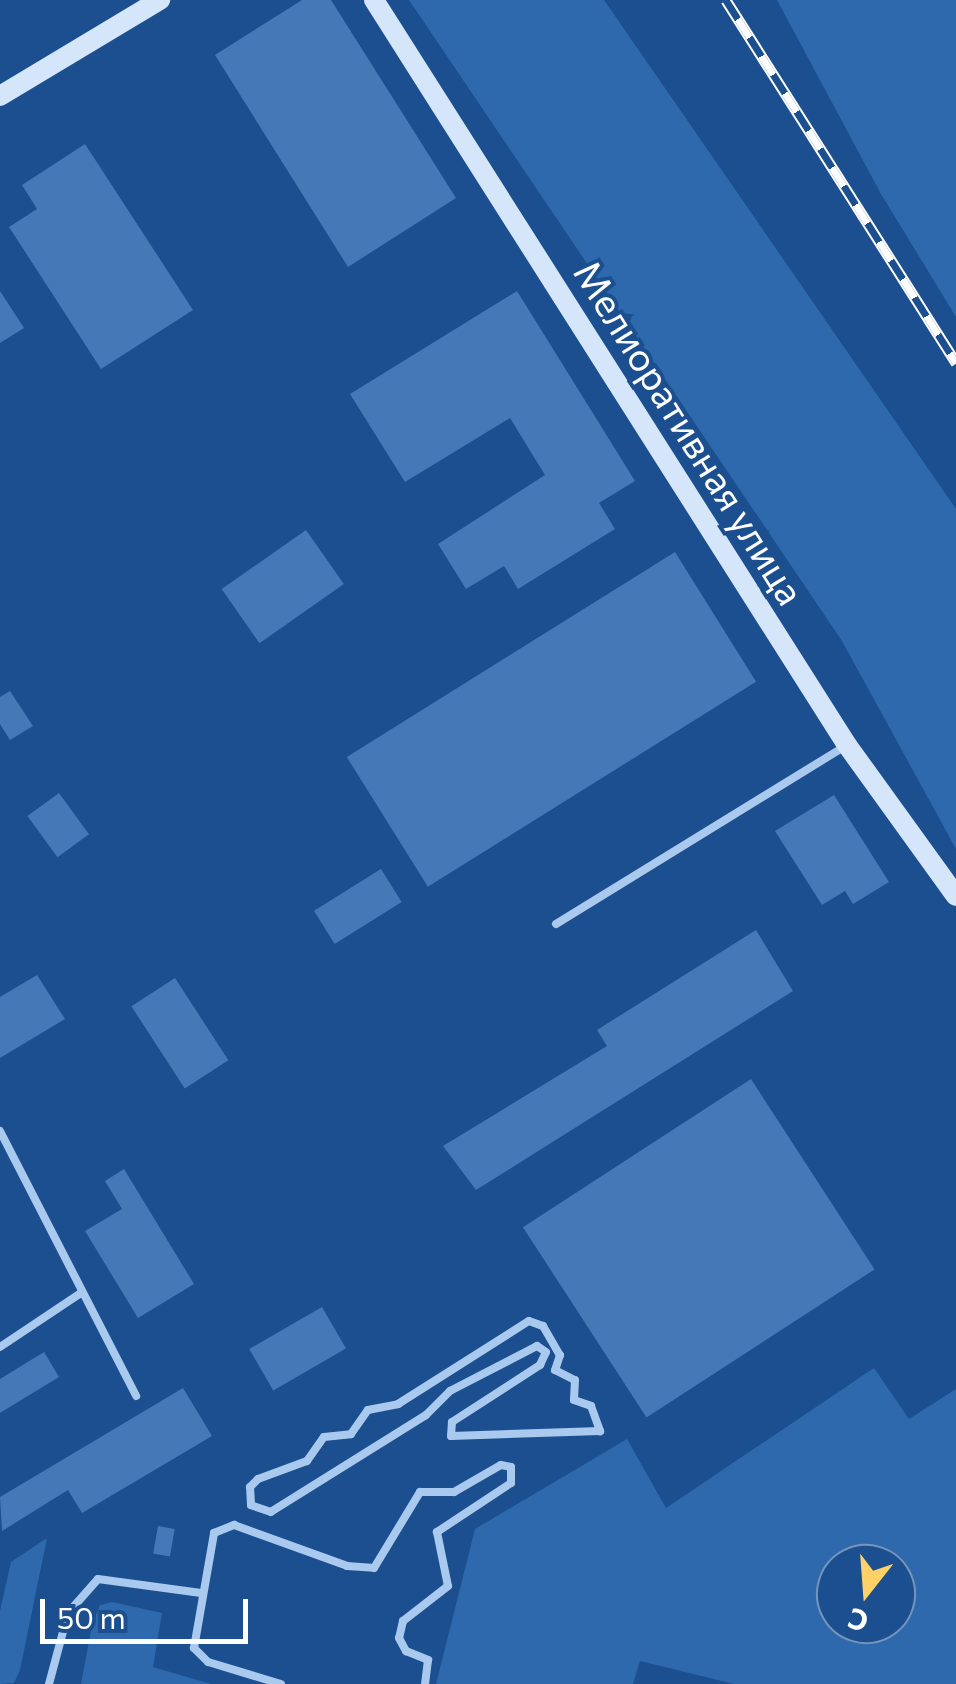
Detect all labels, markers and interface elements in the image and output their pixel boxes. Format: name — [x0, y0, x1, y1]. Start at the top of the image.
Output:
street label: Мелиоративная улица — [565, 252, 815, 612]
north arrow — [816, 1544, 916, 1644]
scale bar — [45, 1579, 252, 1641]
text: 50 m — [57, 1598, 126, 1635]
text: С — [844, 1602, 872, 1640]

